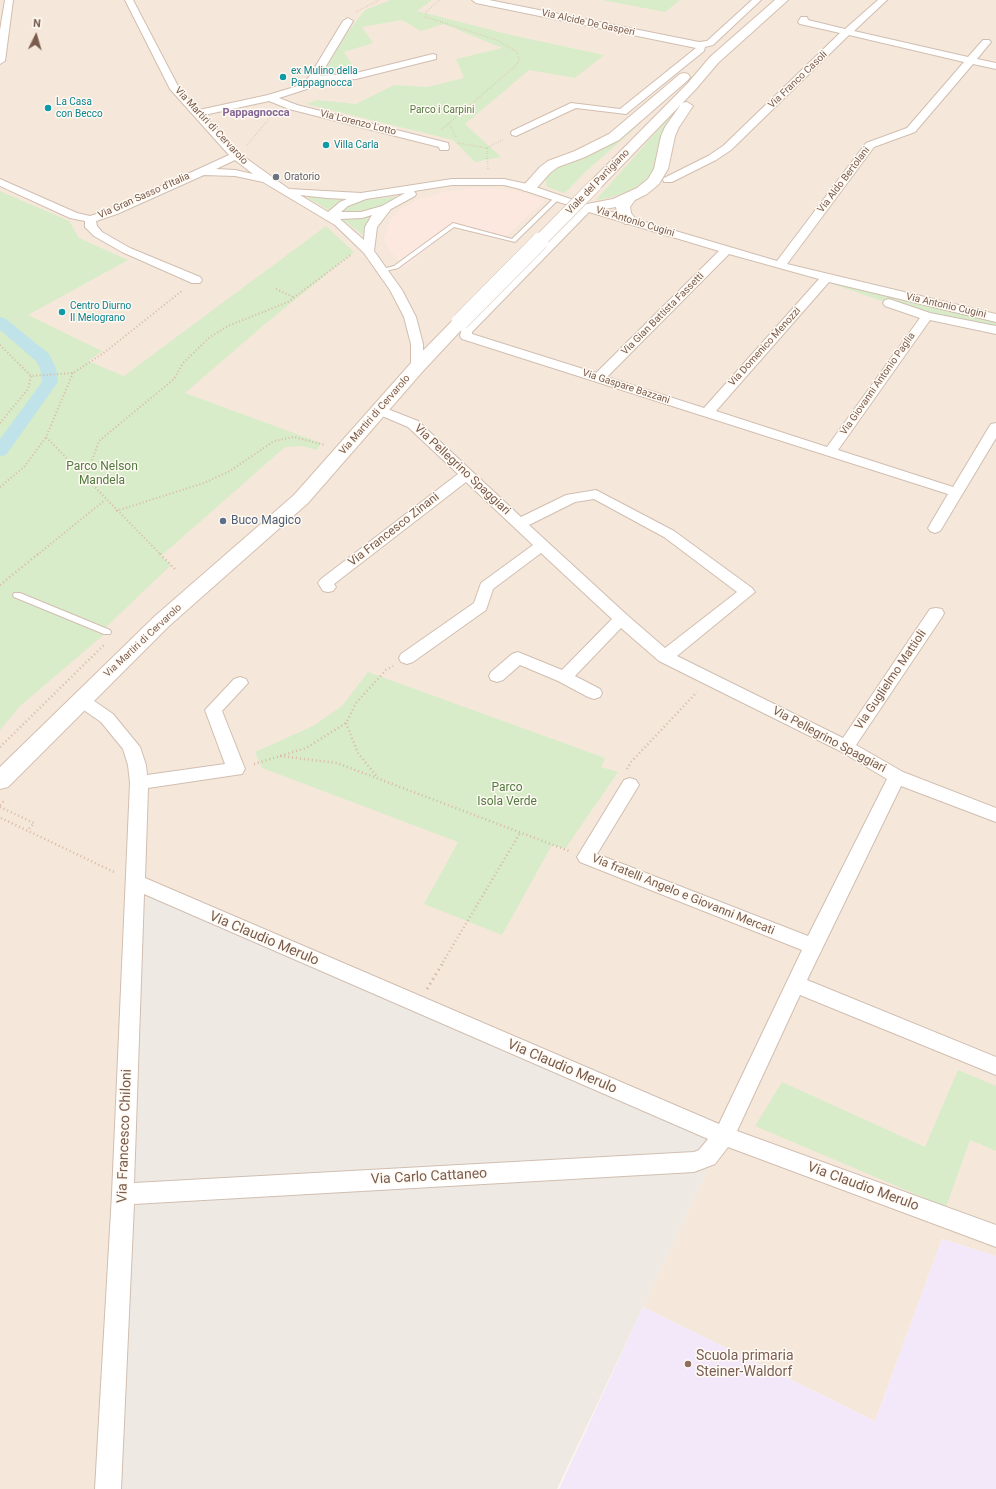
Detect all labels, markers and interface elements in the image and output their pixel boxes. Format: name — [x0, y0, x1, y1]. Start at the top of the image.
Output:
street label: Via Alcide De Gasperi — [540, 7, 636, 39]
north arrow — [16, 16, 56, 56]
text: N — [33, 17, 42, 30]
street label: Via Franco Casoli — [766, 49, 830, 111]
place label: ex Mulino della Pappagnocca — [291, 65, 358, 88]
marker: ex Mulino della Pappagnocca — [278, 72, 288, 82]
street label: Via Martiri di Cervarolo — [172, 85, 250, 167]
place label: La Casa con Becco — [56, 96, 103, 120]
marker: La Casa con Becco — [43, 103, 53, 113]
park label: Parco i Carpini — [410, 104, 474, 116]
district label: Pappagnocca — [222, 106, 290, 120]
street label: Via Lorenzo Lotto — [319, 108, 397, 138]
place label: Villa Carla — [334, 139, 379, 151]
marker: Villa Carla — [321, 140, 331, 150]
street label: Via Aldo Bertolani — [815, 145, 873, 215]
street label: Viale del Partigiano — [564, 147, 632, 217]
street label: Via Gran Sasso d'Italia — [96, 170, 192, 222]
place label: Oratorio — [284, 171, 320, 183]
marker: Oratorio — [271, 172, 281, 182]
street label: Via Antonio Cugini — [594, 204, 676, 240]
street label: Via Gian Battista Fassetti — [619, 270, 707, 358]
street label: Via Antonio Cugini — [905, 291, 987, 321]
place label: Centro Diurno Il Melograno — [70, 300, 131, 324]
street label: Via Domenico Menozzi — [726, 305, 804, 389]
marker: Centro Diurno Il Melograno — [57, 307, 67, 317]
street label: Via Giovanni Antonio Paglia — [838, 330, 918, 438]
street label: Via Gaspare Bazzani — [581, 367, 671, 407]
street label: Via Martiri di Cervarolo — [337, 373, 413, 457]
street label: Via Pellegrino Spaggiari — [411, 422, 513, 518]
park label: Parco Nelson Mandela — [66, 460, 138, 488]
street label: Via Francesco Zinani — [346, 490, 442, 570]
place label: Buco Magico — [231, 514, 301, 528]
marker: Buco Magico — [218, 516, 228, 526]
street label: Via Martiri di Cervarolo — [102, 602, 184, 680]
street label: Via Guglielmo Mattioli — [852, 627, 930, 733]
street label: Via Pellegrino Spaggiari — [770, 704, 888, 776]
park label: Parco Isola Verde — [477, 781, 537, 809]
street label: Via fratelli Angelo e Giovanni Mercati — [589, 852, 777, 938]
street label: Via Claudio Merulo — [207, 908, 321, 970]
street label: Via Claudio Merulo — [505, 1036, 619, 1098]
street label: Via Francesco Chiloni — [114, 1069, 136, 1203]
street label: Via Claudio Merulo — [805, 1159, 921, 1215]
street label: Via Carlo Cattaneo — [370, 1166, 488, 1188]
place label: Scuola primaria Steiner-Waldorf — [696, 1348, 794, 1380]
marker: Scuola primaria Steiner-Waldorf — [683, 1359, 693, 1369]

